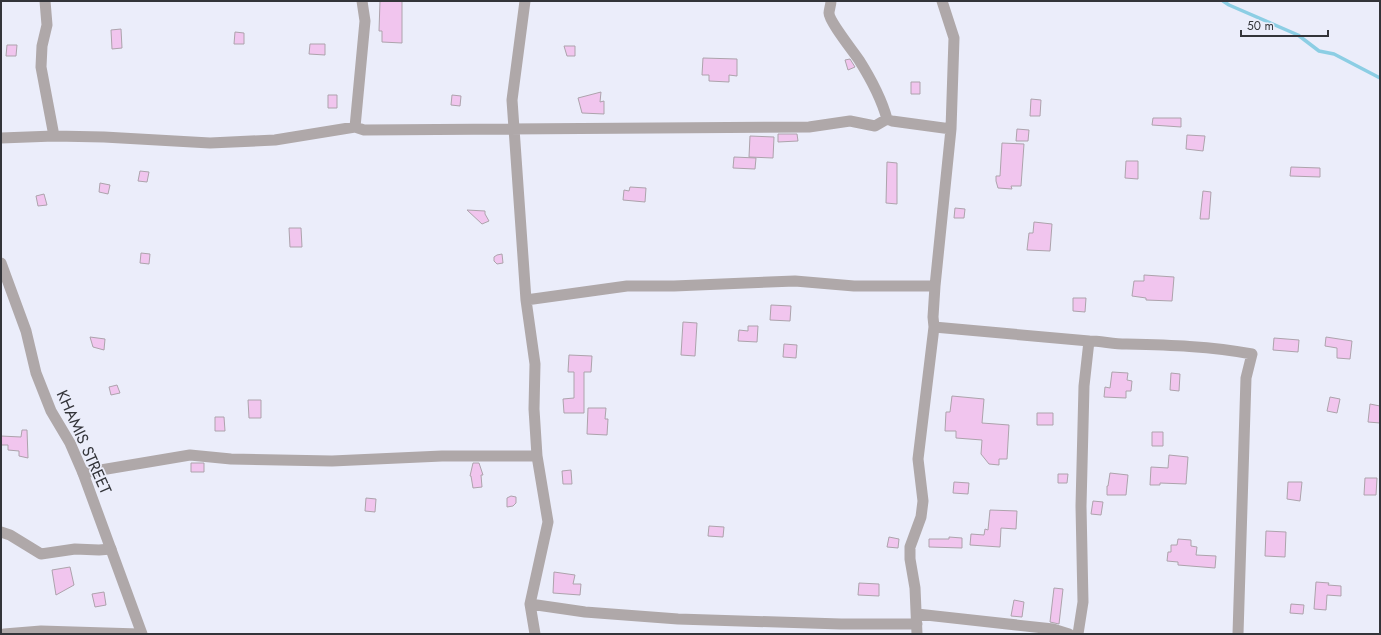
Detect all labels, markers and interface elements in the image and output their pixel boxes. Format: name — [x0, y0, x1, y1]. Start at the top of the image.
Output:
scale bar — [1241, 12, 1328, 38]
text: 50 m — [1247, 17, 1274, 35]
street label: KHAMIS STREET — [51, 386, 117, 498]

